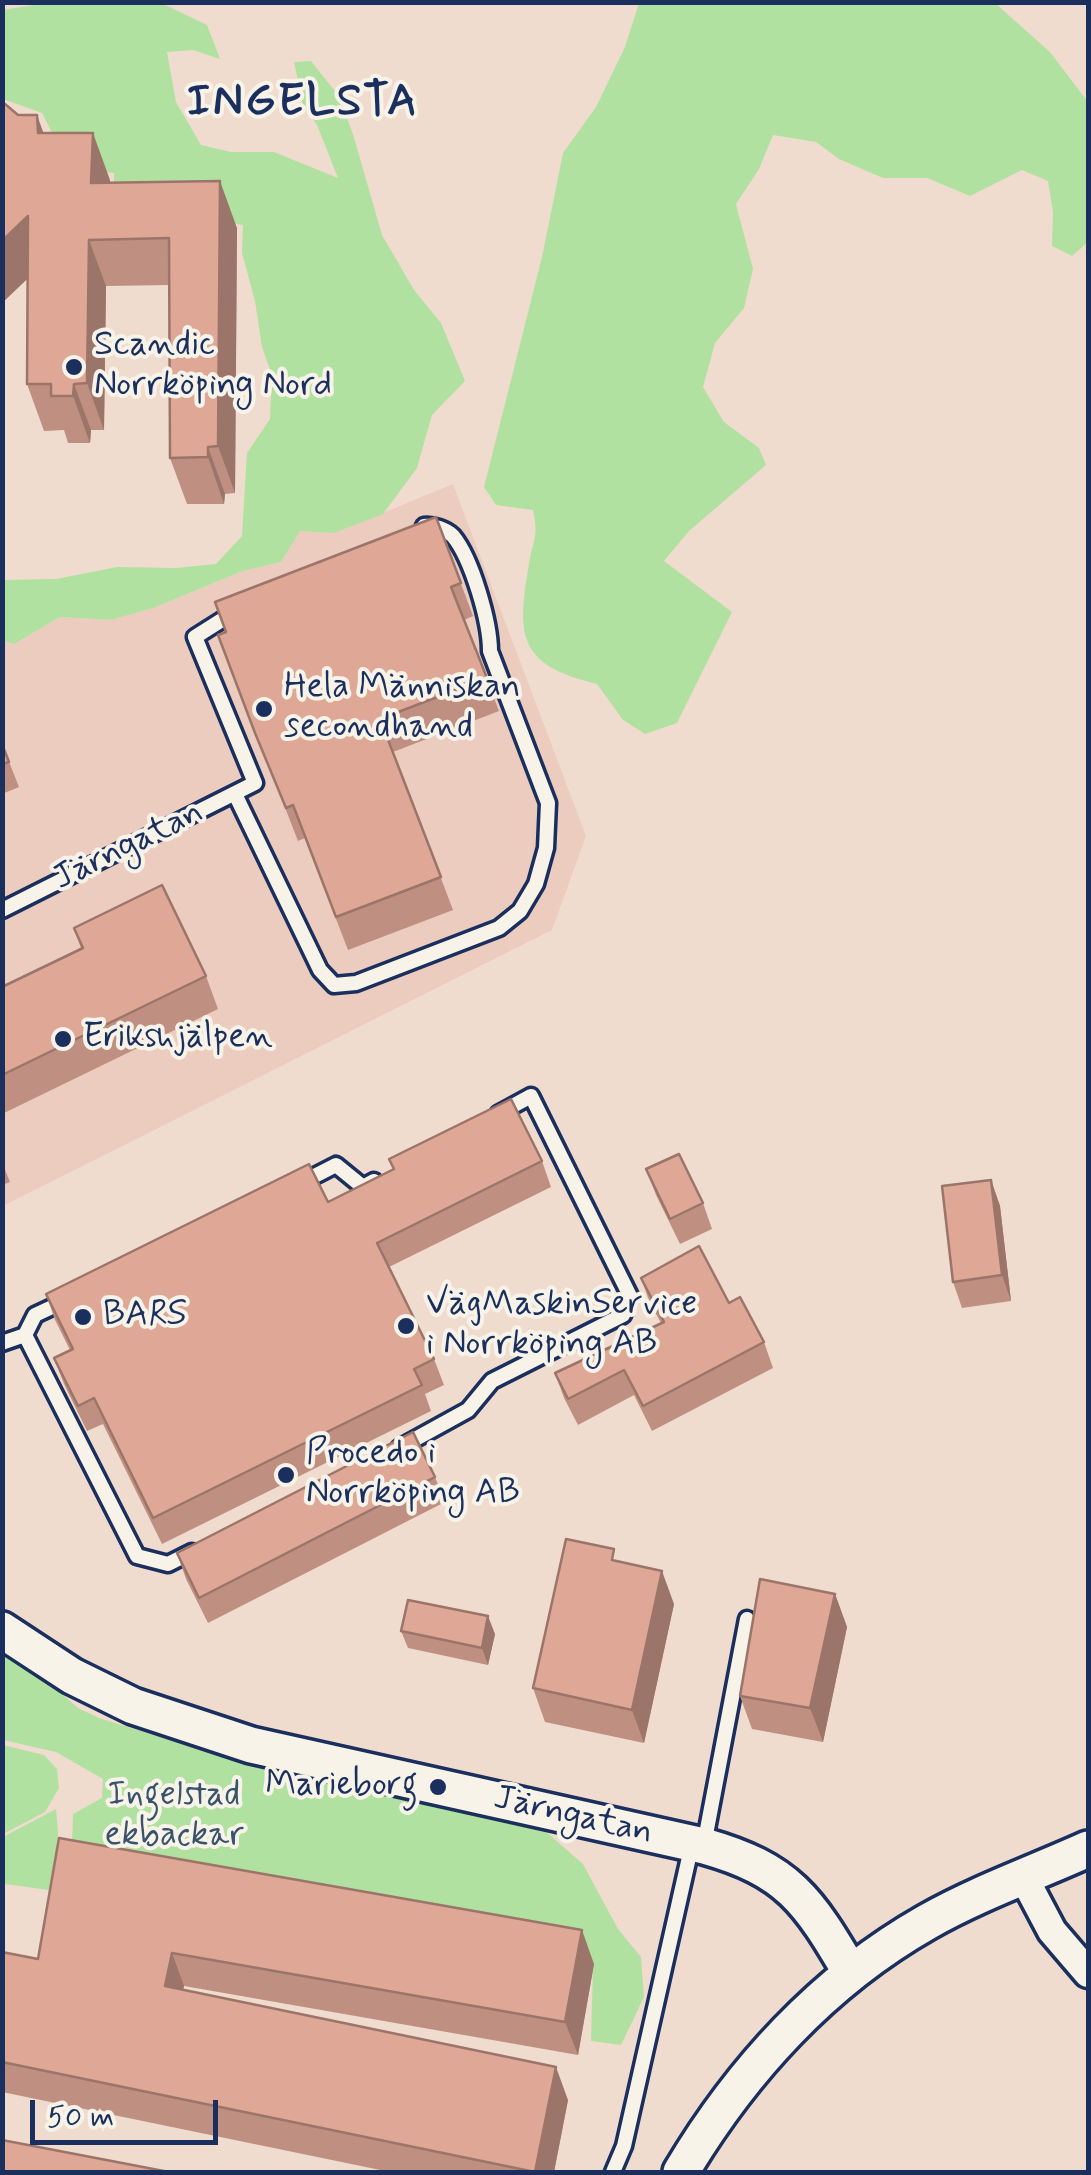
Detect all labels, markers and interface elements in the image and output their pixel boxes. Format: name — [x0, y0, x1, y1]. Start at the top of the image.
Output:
district label: INGELSTA — [182, 78, 424, 132]
place label: Scandic Norrköping Nord — [94, 326, 332, 408]
marker: Scandic Norrköping Nord — [63, 356, 85, 378]
place label: Hela Människan secondhand — [284, 668, 520, 750]
marker: Hela Människan secondhand — [253, 698, 275, 720]
street label: Järngatan — [47, 793, 211, 901]
place label: Erikshjälpen — [83, 1018, 273, 1060]
marker: Erikshjälpen — [52, 1028, 74, 1050]
place label: VägMaskinService i Norrköping AB — [426, 1285, 697, 1367]
place label: BARS — [103, 1296, 187, 1338]
marker: BARS — [72, 1306, 94, 1328]
marker: VägMaskinService i Norrköping AB — [395, 1315, 417, 1337]
place label: Procedo i Norrköping AB — [306, 1434, 520, 1516]
marker: Procedo i Norrköping AB — [275, 1464, 297, 1486]
place label: Marieborg — [265, 1766, 418, 1808]
park label: Ingelstad ekbackar — [104, 1776, 244, 1858]
marker: Marieborg — [427, 1776, 449, 1798]
street label: Järngatan — [489, 1778, 657, 1856]
scale bar — [35, 2080, 222, 2142]
text: 50 m — [47, 2098, 114, 2137]

